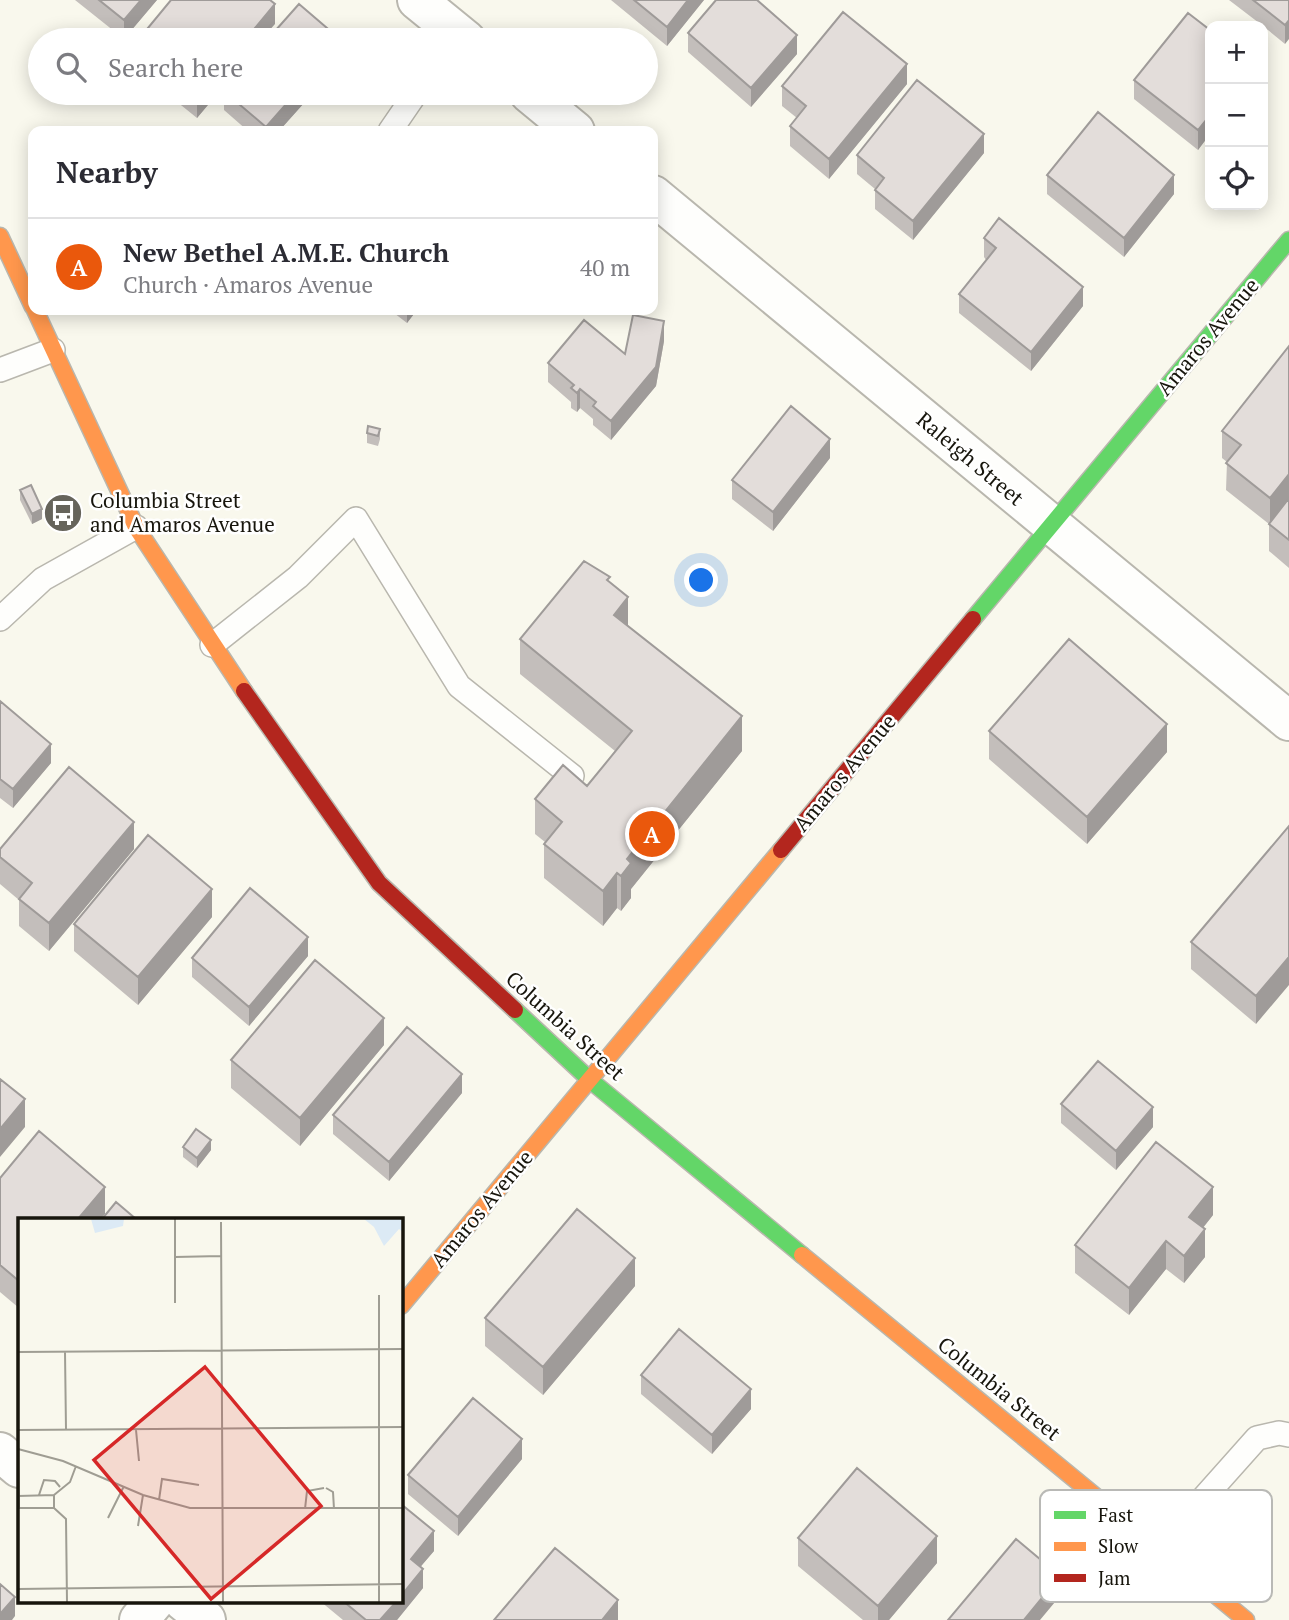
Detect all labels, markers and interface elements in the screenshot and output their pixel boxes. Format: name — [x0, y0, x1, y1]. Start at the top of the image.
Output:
map controls — [1205, 21, 1268, 210]
button: + — [1205, 21, 1268, 84]
search box — [28, 28, 658, 105]
icon: search — [52, 48, 90, 86]
text: Search here — [108, 50, 243, 84]
button: − — [1205, 84, 1268, 147]
button: locate — [1205, 147, 1268, 210]
text: Nearby — [56, 152, 158, 192]
text: New Bethel A.M.E. Church — [123, 235, 449, 269]
text: A — [71, 252, 87, 283]
text: 40 m — [580, 252, 630, 283]
text: Church · Amaros Avenue — [123, 269, 373, 300]
street label: Amaros Avenue — [1150, 272, 1265, 401]
street label: Raleigh Street — [911, 405, 1030, 511]
place label: Columbia Street and Amaros Avenue — [90, 486, 275, 538]
bus stop icon: Columbia Street and Amaros Avenue — [42, 492, 84, 534]
your location — [684, 563, 718, 597]
street label: Amaros Avenue — [787, 708, 902, 837]
pin: A — [629, 808, 675, 860]
street label: Columbia Street — [500, 964, 631, 1086]
street label: Amaros Avenue — [424, 1144, 539, 1273]
inset map — [18, 1218, 402, 1602]
street label: Columbia Street — [932, 1330, 1067, 1447]
legend — [1040, 1490, 1272, 1602]
text: Fast — [1098, 1502, 1133, 1527]
text: Slow — [1098, 1533, 1139, 1558]
text: Jam — [1098, 1565, 1131, 1590]

